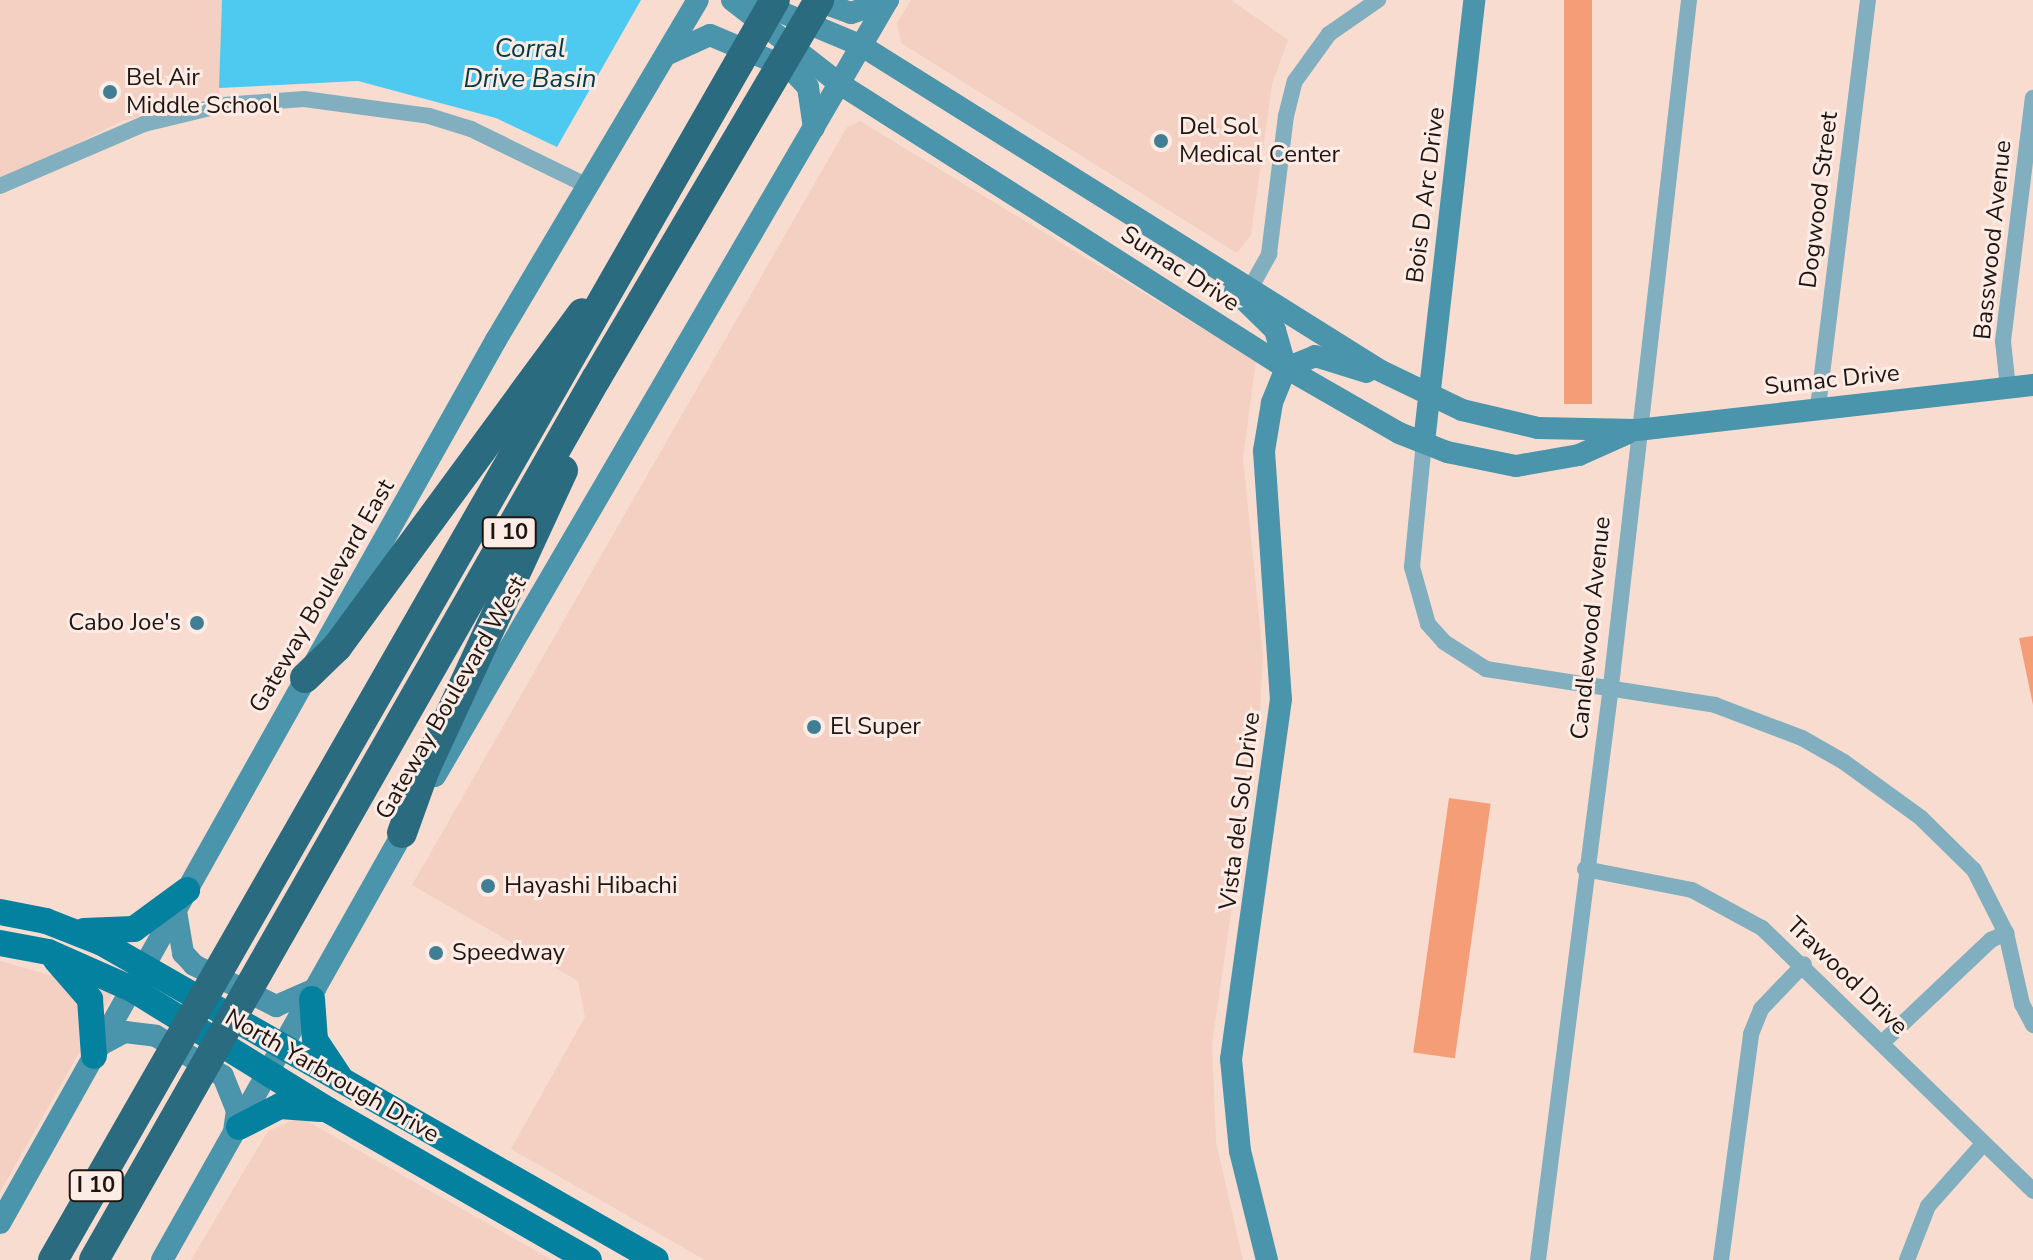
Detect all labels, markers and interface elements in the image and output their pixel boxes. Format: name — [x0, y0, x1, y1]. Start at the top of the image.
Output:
water label: Corral Drive Basin — [463, 33, 597, 94]
place label: Bel Air Middle School — [126, 64, 279, 120]
marker: Bel Air Middle School — [101, 83, 119, 101]
street label: Bois D Arc Drive — [1401, 105, 1451, 285]
street label: Dogwood Street — [1794, 110, 1844, 290]
place label: Del Sol Medical Center — [1179, 113, 1340, 169]
marker: Del Sol Medical Center — [1150, 130, 1172, 152]
street label: Basswood Avenue — [1968, 139, 2018, 341]
street label: Sumac Drive — [1115, 220, 1245, 318]
street label: Sumac Drive — [1763, 359, 1901, 401]
street label: Gateway Boulevard East — [243, 474, 401, 718]
road number: I 10 — [481, 515, 537, 551]
street label: Candlewood Avenue — [1565, 515, 1617, 741]
street label: Gateway Boulevard West — [370, 571, 532, 825]
place label: Cabo Joe's — [68, 609, 181, 637]
marker: Cabo Joe's — [188, 614, 206, 632]
street label: Vista del Sol Drive — [1214, 710, 1266, 912]
place label: El Super — [830, 713, 921, 741]
marker: El Super — [805, 718, 823, 736]
place label: Hayashi Hibachi — [504, 872, 677, 900]
marker: Hayashi Hibachi — [479, 877, 497, 895]
street label: Trawood Drive — [1780, 911, 1914, 1041]
place label: Speedway — [452, 939, 565, 967]
marker: Speedway — [427, 944, 445, 962]
street label: North Yarbrough Drive — [220, 1003, 444, 1149]
road number: I 10 — [68, 1168, 124, 1204]

